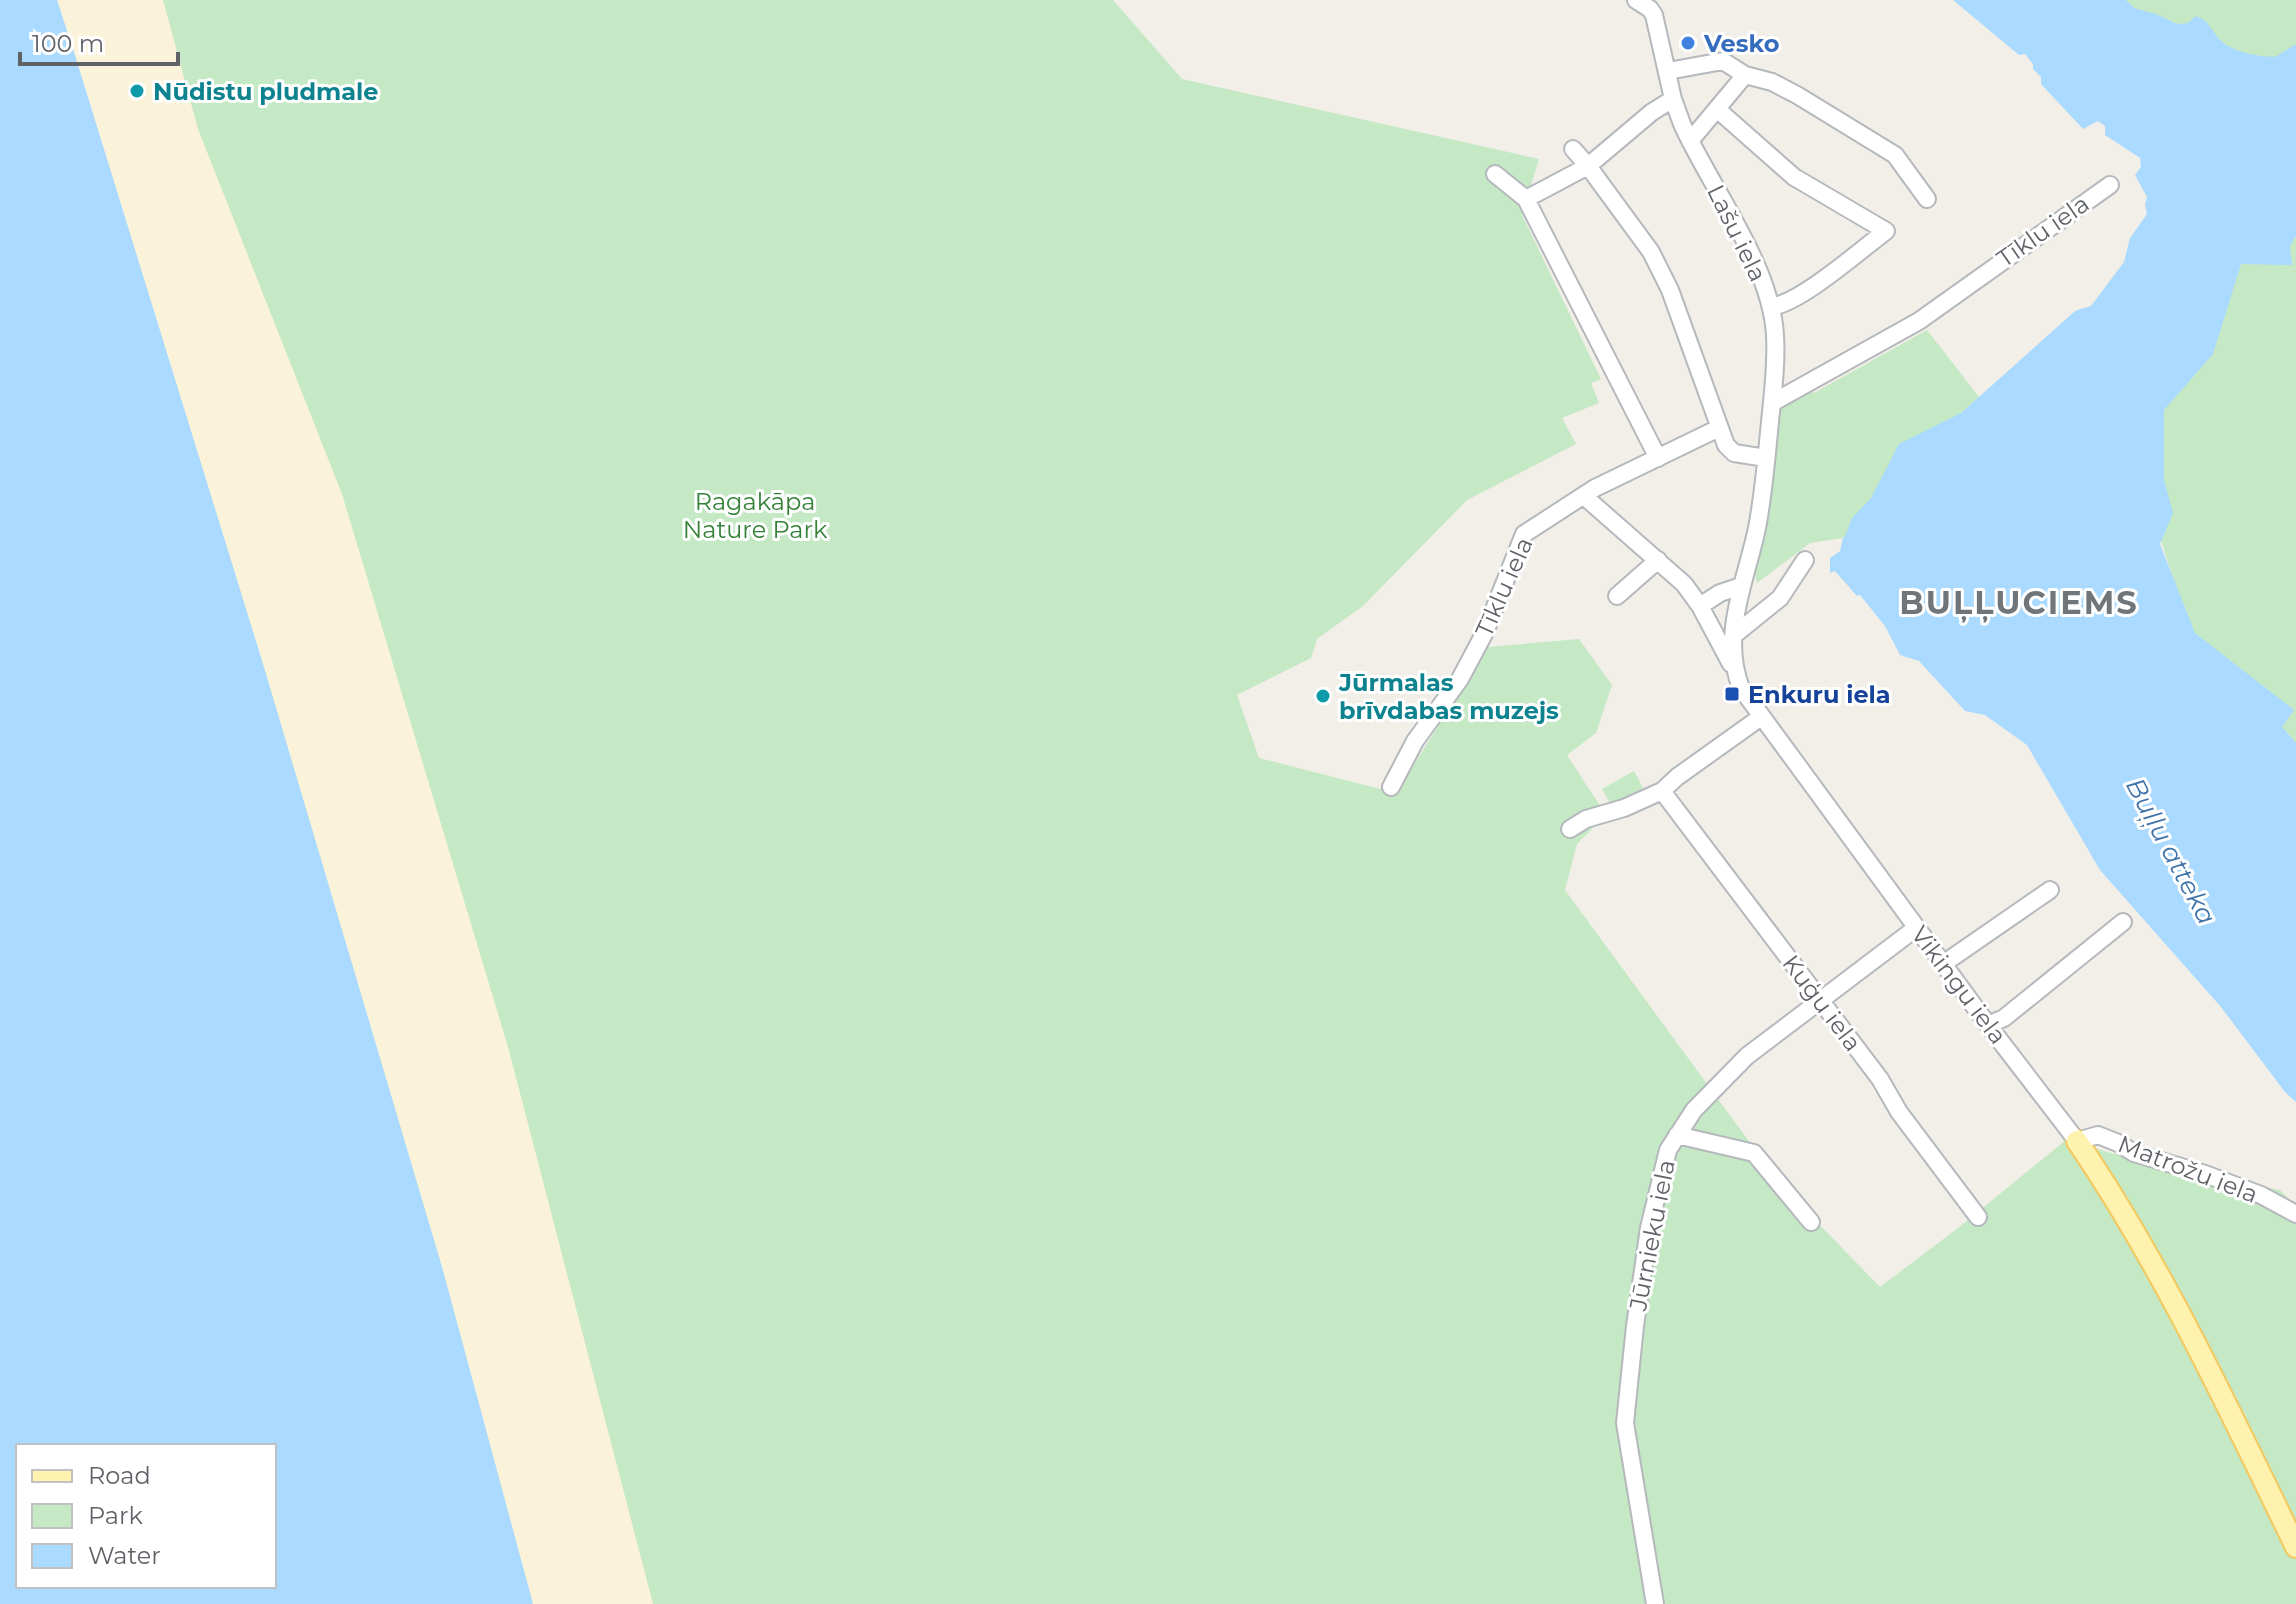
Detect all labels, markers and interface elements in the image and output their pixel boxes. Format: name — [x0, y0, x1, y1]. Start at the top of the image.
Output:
scale bar — [20, 16, 178, 66]
text: 100 m — [32, 29, 104, 58]
place label: Vesko — [1703, 29, 1779, 58]
marker: Vesko — [1679, 34, 1697, 52]
place label: Nūdistu pludmale — [153, 77, 378, 106]
marker: Nūdistu pludmale — [128, 82, 146, 100]
street label: Lašu iela — [1701, 180, 1773, 286]
street label: Tīklu iela — [1991, 189, 2095, 273]
park label: Ragakāpa Nature Park — [683, 487, 828, 544]
street label: Tīklu iela — [1469, 533, 1539, 641]
district label: BUĻĻUCIEMS — [1899, 583, 2139, 623]
place label: Jūrmalas brīvdabas muzejs — [1338, 668, 1559, 725]
place label: Enkuru iela — [1748, 680, 1891, 709]
marker: Enkuru iela — [1723, 685, 1741, 703]
marker: Jūrmalas brīvdabas muzejs — [1314, 687, 1332, 705]
water label: Buļļu atteka — [2119, 772, 2223, 930]
street label: Vikingu iela — [1905, 920, 2013, 1050]
street label: Kuģu iela — [1776, 949, 1868, 1057]
street label: Matrožu iela — [2114, 1129, 2262, 1209]
street label: Jūrnieku iela — [1623, 1157, 1681, 1314]
legend — [16, 1444, 276, 1588]
text: Road — [88, 1461, 151, 1490]
text: Park — [88, 1501, 143, 1530]
text: Water — [88, 1541, 161, 1570]

